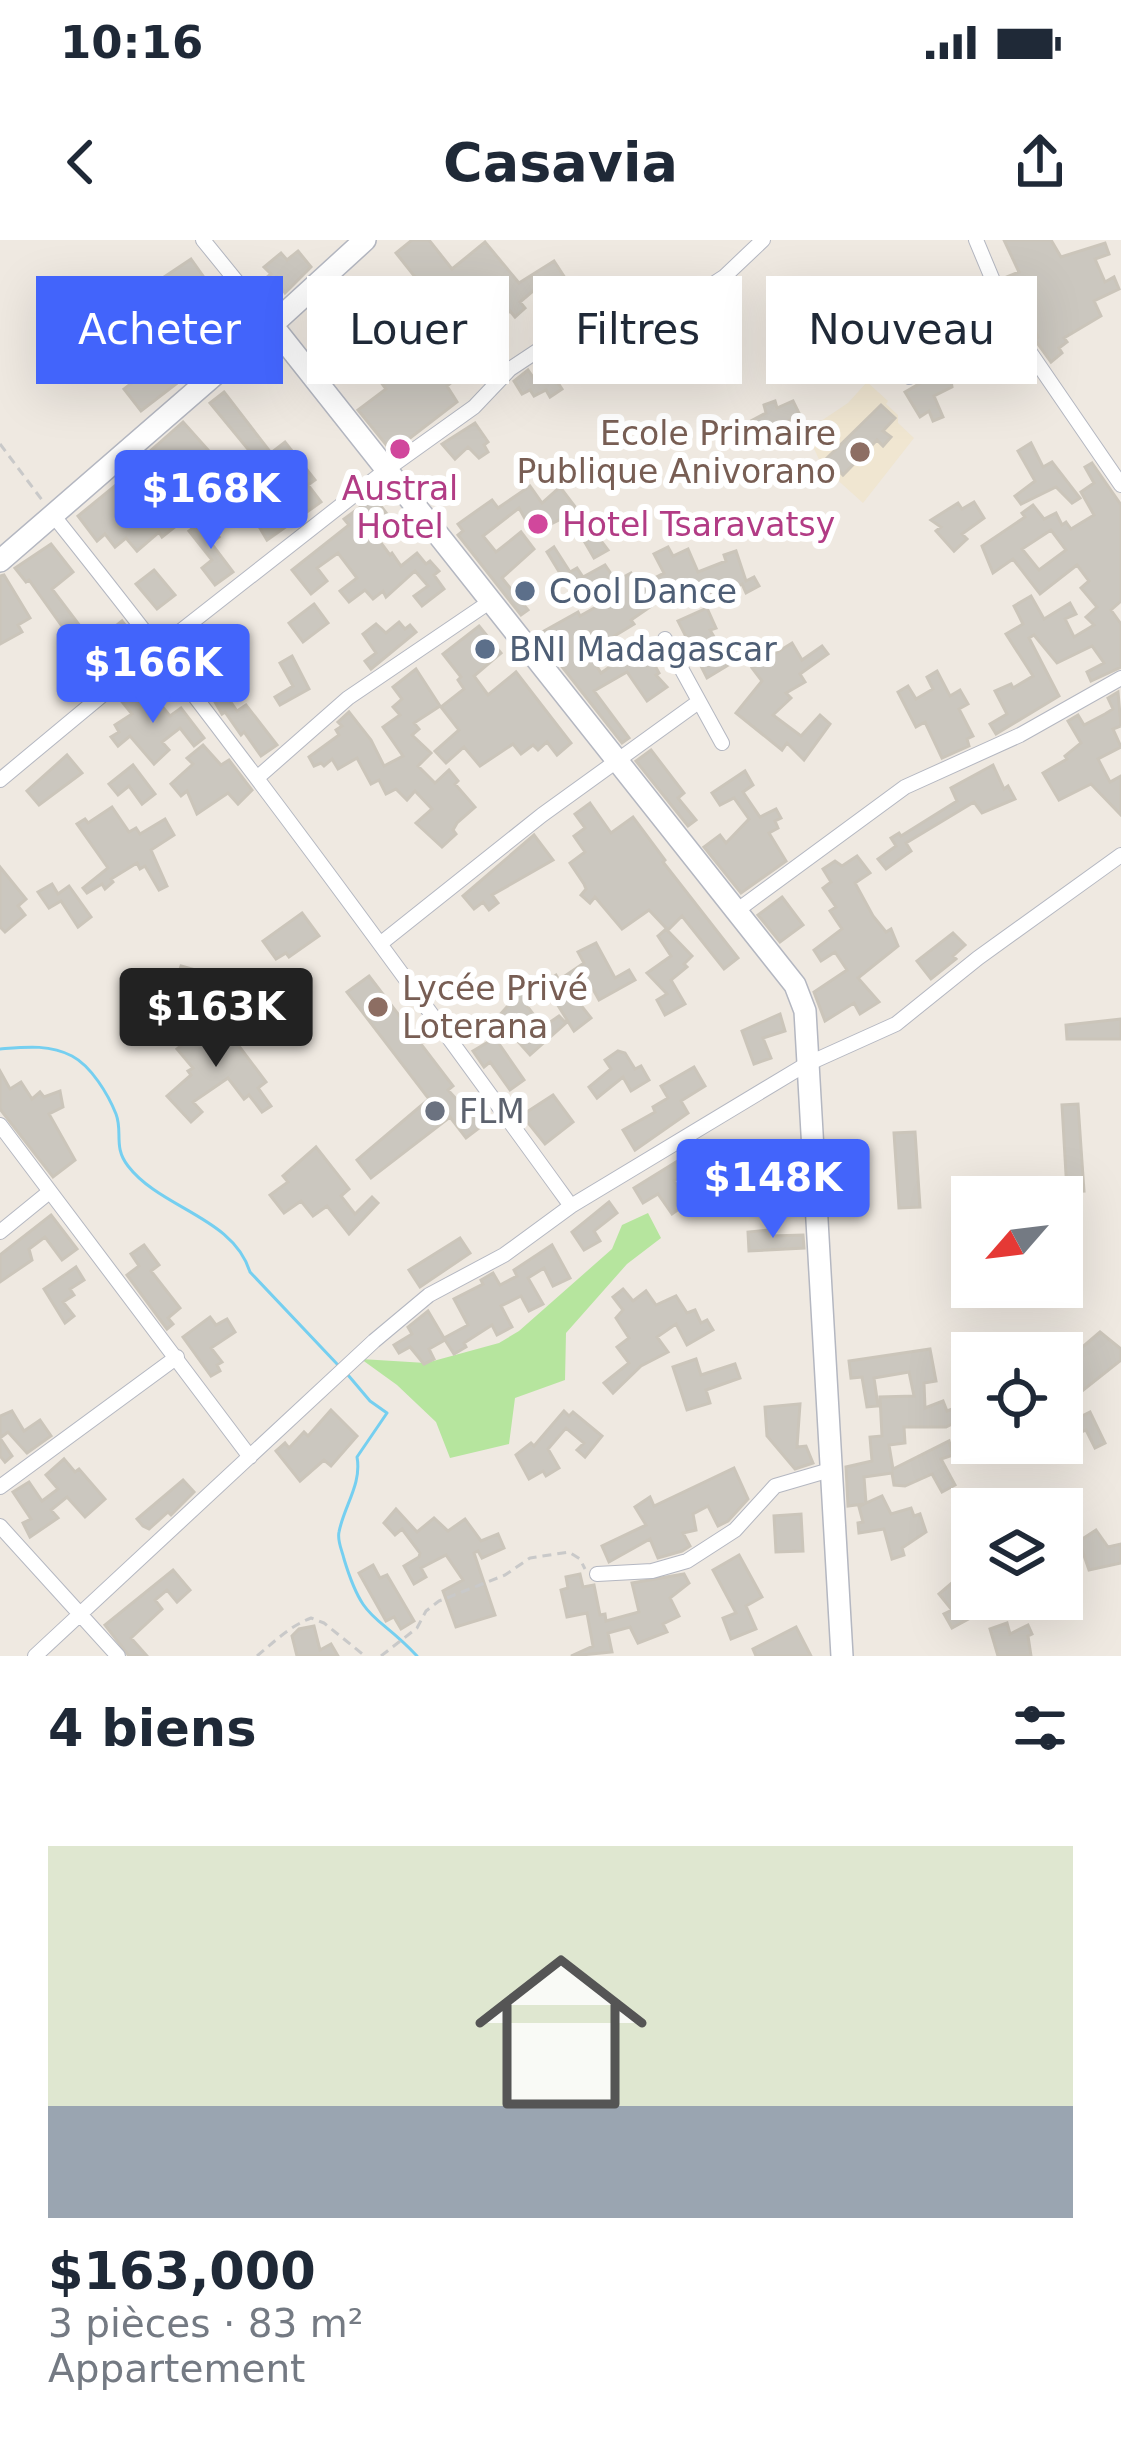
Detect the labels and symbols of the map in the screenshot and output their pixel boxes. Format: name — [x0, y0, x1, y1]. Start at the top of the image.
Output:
place label: Ecole Primaire Publique Anivorano — [517, 414, 836, 491]
marker: Austral Hotel — [387, 436, 413, 462]
marker: Ecole Primaire Publique Anivorano — [847, 439, 873, 465]
pin: $168K — [127, 450, 295, 552]
place label: Austral Hotel — [342, 469, 458, 546]
place label: Hotel Tsaravatsy — [562, 505, 835, 544]
marker: Hotel Tsaravatsy — [525, 511, 551, 537]
place label: Cool Dance — [549, 572, 737, 611]
marker: Cool Dance — [512, 578, 538, 604]
pin: $166K — [69, 624, 237, 726]
place label: BNI Madagascar — [509, 630, 777, 669]
marker: BNI Madagascar — [472, 636, 498, 662]
pin: $163K — [132, 968, 300, 1070]
place label: Lycée Privé Loterana — [402, 969, 588, 1046]
marker: Lycée Privé Loterana — [365, 994, 391, 1020]
place label: FLM — [459, 1092, 525, 1131]
marker: FLM — [422, 1098, 448, 1124]
pin: $148K — [689, 1139, 857, 1241]
north arrow — [951, 1176, 1083, 1308]

